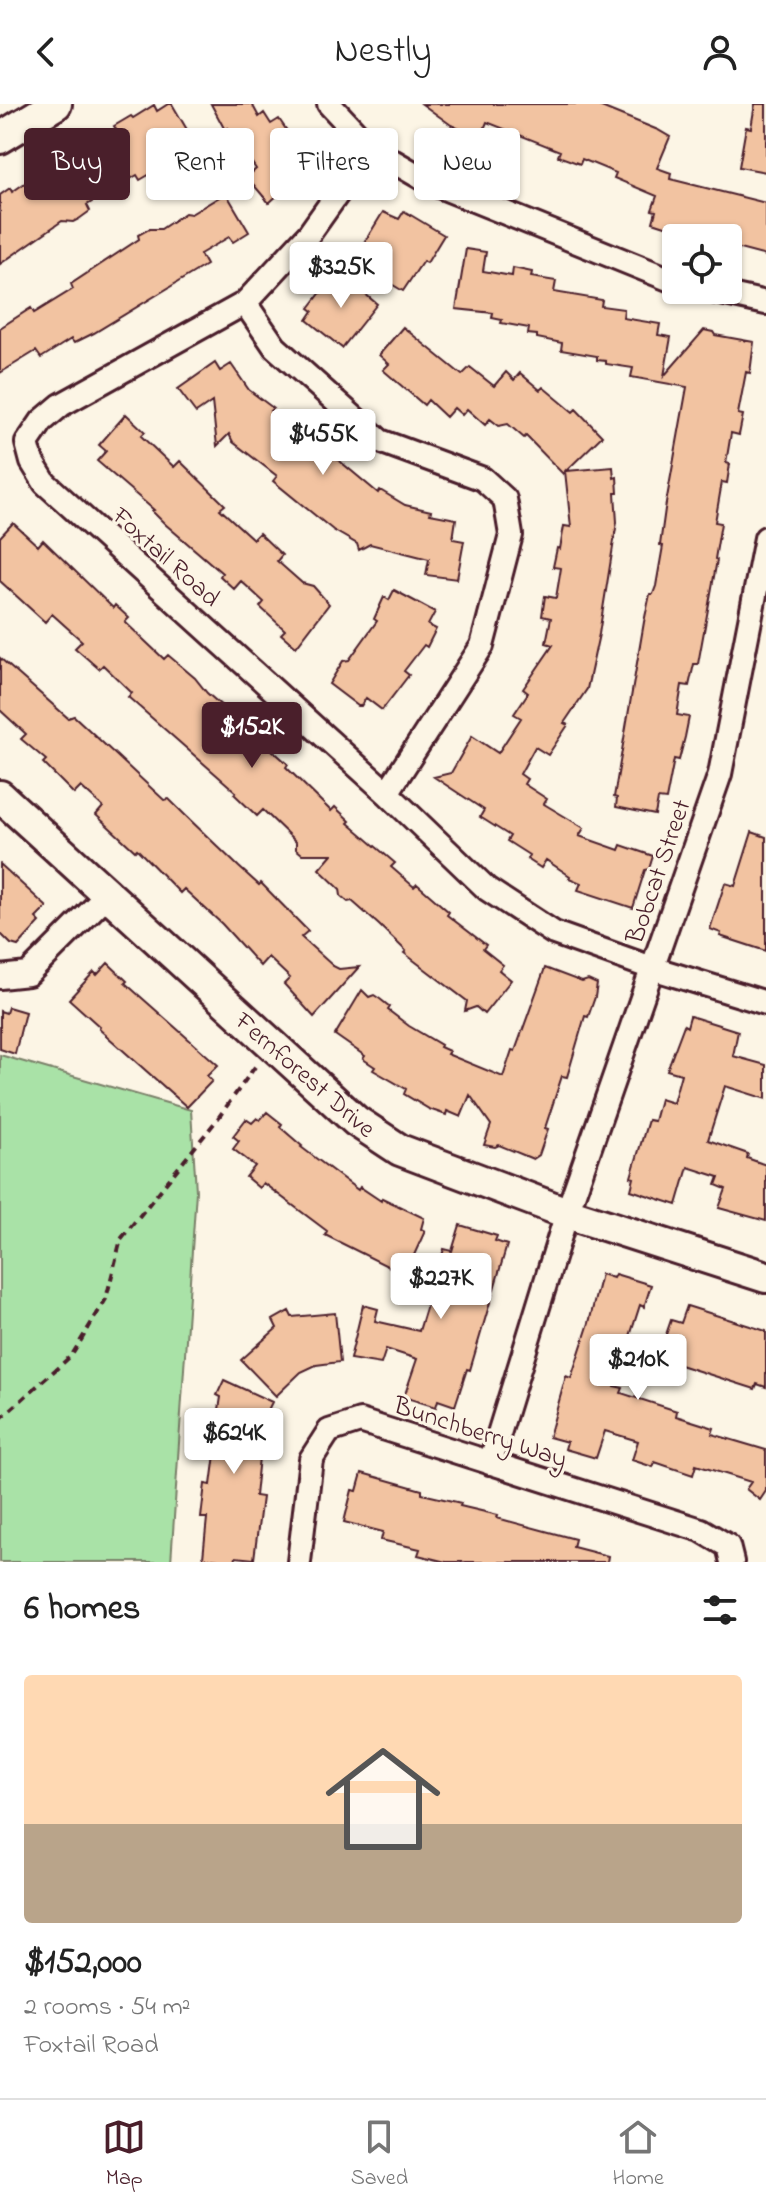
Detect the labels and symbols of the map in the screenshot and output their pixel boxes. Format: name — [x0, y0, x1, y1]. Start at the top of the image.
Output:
pin: $325K — [285, 242, 397, 310]
pin: $455K — [267, 409, 379, 477]
street label: Foxtail Road — [102, 498, 228, 618]
pin: $152K — [196, 702, 308, 770]
street label: Bobcat Street — [617, 794, 702, 950]
street label: Fernforest Drive — [224, 1004, 383, 1149]
pin: $227K — [385, 1253, 497, 1321]
pin: $210K — [582, 1334, 694, 1402]
street label: Bunchberry Way — [388, 1388, 572, 1480]
pin: $624K — [178, 1408, 290, 1476]

